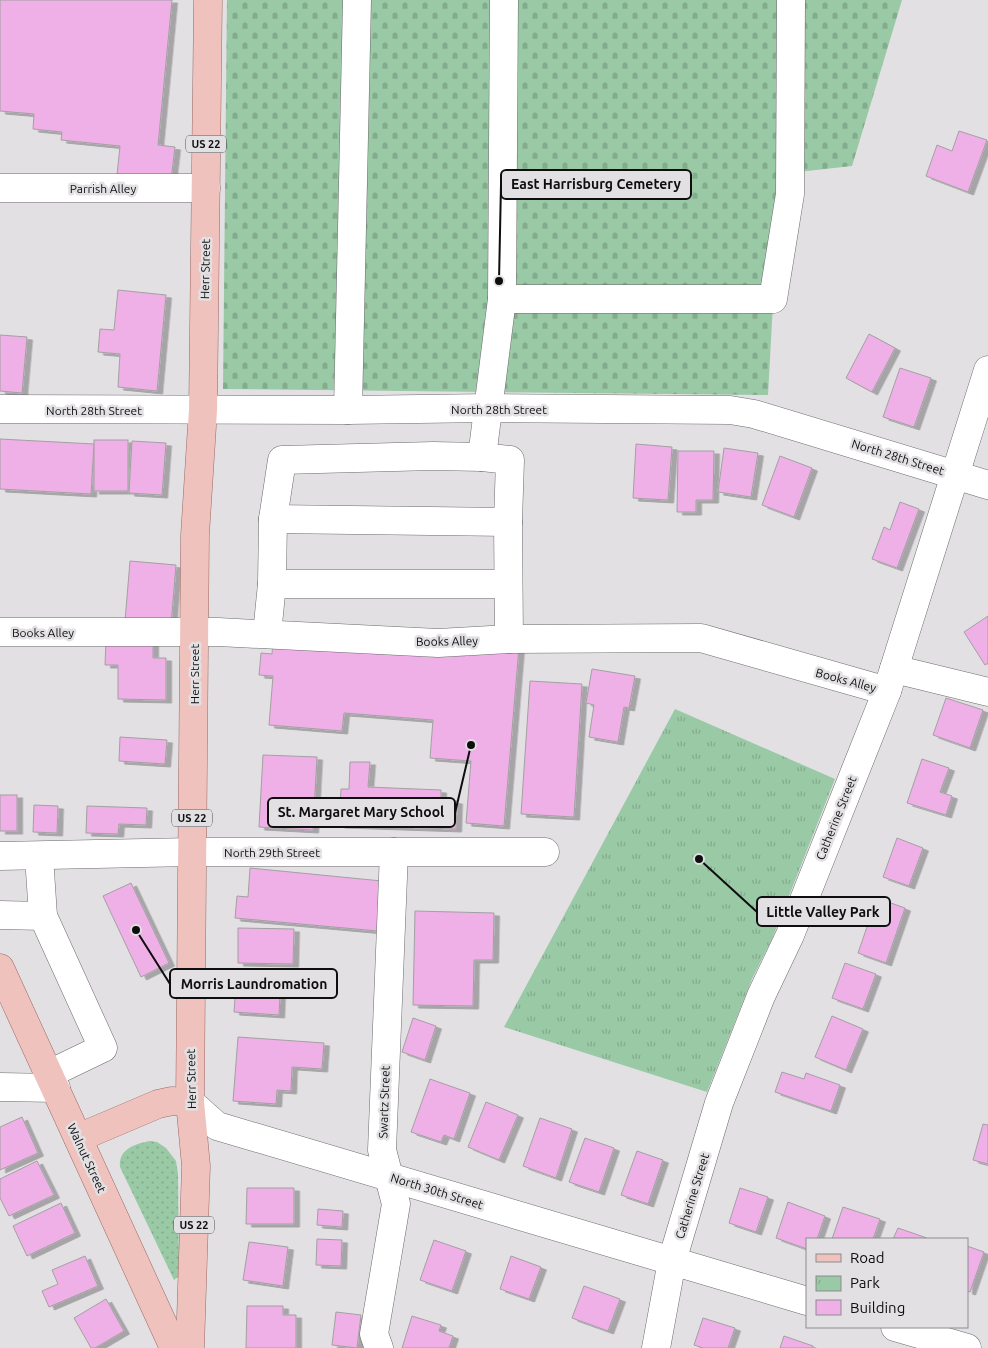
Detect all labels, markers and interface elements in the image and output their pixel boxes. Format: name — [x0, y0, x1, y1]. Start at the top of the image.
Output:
road number: US 22 — [186, 136, 226, 152]
callout: East Harrisburg Cemetery — [501, 170, 691, 199]
text: East Harrisburg Cemetery — [511, 176, 681, 192]
street label: Parrish Alley — [70, 182, 136, 195]
street label: Herr Street — [198, 238, 212, 299]
street label: North 28th Street — [451, 403, 547, 416]
street label: North 28th Street — [46, 404, 142, 417]
street label: North 28th Street — [850, 437, 946, 477]
street label: Books Alley — [12, 626, 74, 639]
street label: Books Alley — [416, 634, 478, 648]
street label: Herr Street — [188, 644, 201, 704]
street label: Books Alley — [814, 666, 878, 694]
street label: Catherine Street — [813, 774, 859, 862]
callout: St. Margaret Mary School — [268, 798, 455, 827]
text: St. Margaret Mary School — [278, 804, 444, 820]
road number: US 22 — [172, 810, 212, 826]
street label: North 29th Street — [224, 846, 320, 859]
callout: Little Valley Park — [757, 897, 890, 926]
text: Little Valley Park — [766, 904, 880, 920]
callout: Morris Laundromation — [170, 969, 337, 998]
text: Morris Laundromation — [181, 976, 327, 992]
street label: Herr Street — [184, 1048, 198, 1109]
street label: Swartz Street — [376, 1065, 392, 1139]
street label: Walnut Street — [65, 1121, 109, 1195]
street label: Catherine Street — [673, 1151, 711, 1240]
street label: North 30th Street — [389, 1171, 485, 1211]
road number: US 22 — [174, 1216, 214, 1234]
legend — [806, 1238, 968, 1328]
text: Road — [850, 1249, 885, 1266]
text: Park — [850, 1274, 880, 1291]
text: Building — [850, 1299, 905, 1316]

